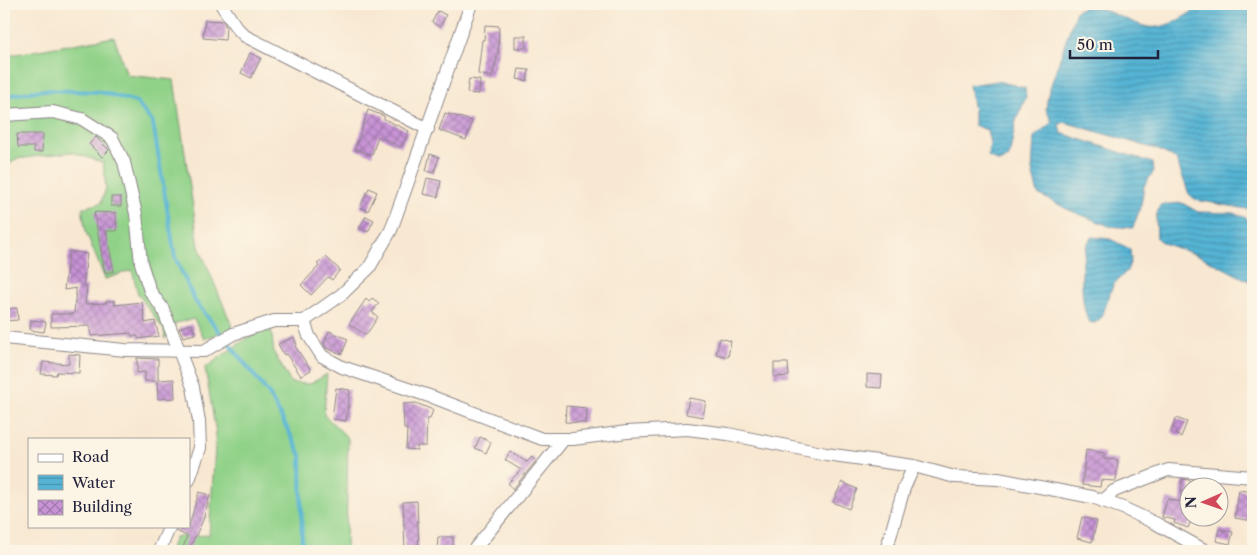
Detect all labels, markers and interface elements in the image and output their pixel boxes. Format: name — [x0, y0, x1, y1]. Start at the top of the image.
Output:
scale bar — [1070, 28, 1157, 60]
text: 50 m — [1077, 35, 1113, 54]
legend — [28, 438, 190, 528]
text: Road — [72, 447, 109, 466]
text: Water — [71, 473, 116, 492]
north arrow — [1180, 478, 1230, 528]
text: N — [1182, 496, 1200, 509]
text: Building — [72, 497, 132, 516]

